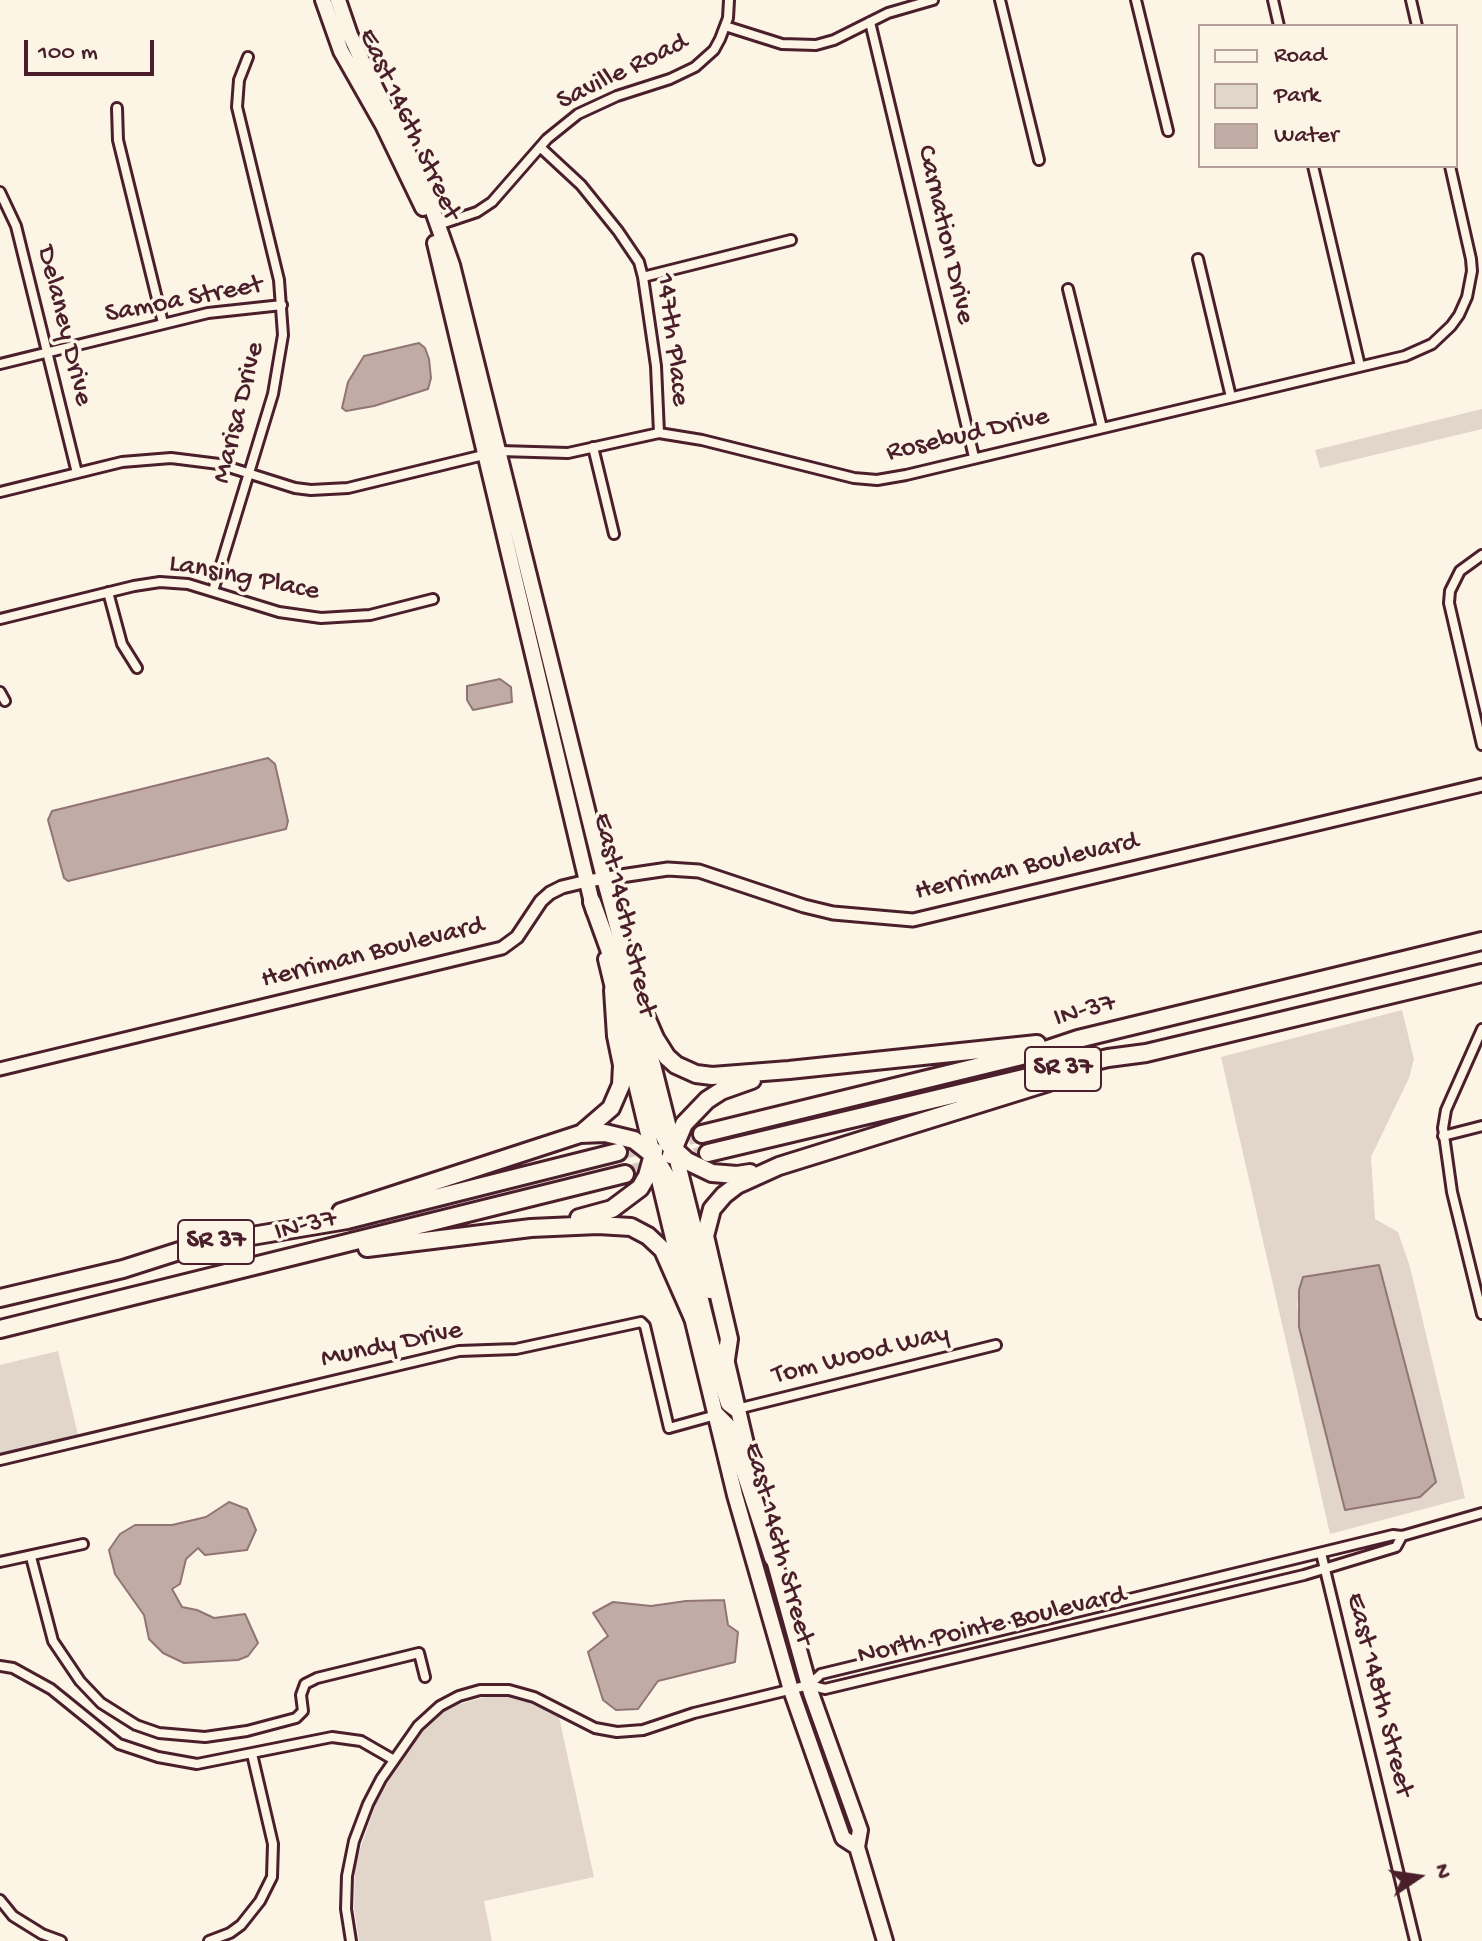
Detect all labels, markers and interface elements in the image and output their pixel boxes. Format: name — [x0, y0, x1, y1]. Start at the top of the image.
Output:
scale bar — [28, 24, 158, 74]
street label: East 146th Street — [349, 24, 467, 226]
legend — [1198, 24, 1458, 168]
street label: Saville Road — [552, 27, 694, 119]
text: 100 m — [38, 39, 98, 68]
text: Road — [1274, 42, 1326, 71]
text: Park — [1274, 82, 1320, 111]
text: Water — [1274, 122, 1338, 151]
street label: Carnation Drive — [907, 142, 981, 328]
street label: Delaney Drive — [27, 243, 99, 409]
street label: Samoa Street — [102, 269, 266, 333]
street label: 147th Place — [646, 272, 696, 408]
street label: Marisa Drive — [206, 339, 274, 487]
street label: Rosebud Drive — [883, 401, 1053, 471]
street label: Lansing Place — [166, 548, 322, 610]
street label: East 146th Street — [583, 810, 663, 1020]
street label: Herriman Boulevard — [912, 826, 1142, 910]
street label: Herriman Boulevard — [258, 910, 488, 998]
street label: IN-37 — [1050, 987, 1120, 1037]
road number: SR 37 — [1025, 1047, 1101, 1091]
street label: IN-37 — [271, 1203, 341, 1251]
road number: SR 37 — [178, 1220, 254, 1264]
street label: Mundy Drive — [318, 1315, 466, 1377]
street label: Tom Wood Way — [769, 1318, 953, 1394]
street label: East 146th Street — [734, 1439, 820, 1649]
street label: North Pointe Boulevard — [854, 1580, 1130, 1674]
street label: East 148th Street — [1336, 1590, 1420, 1800]
north arrow — [1378, 1837, 1458, 1917]
text: N — [1427, 1862, 1456, 1882]

